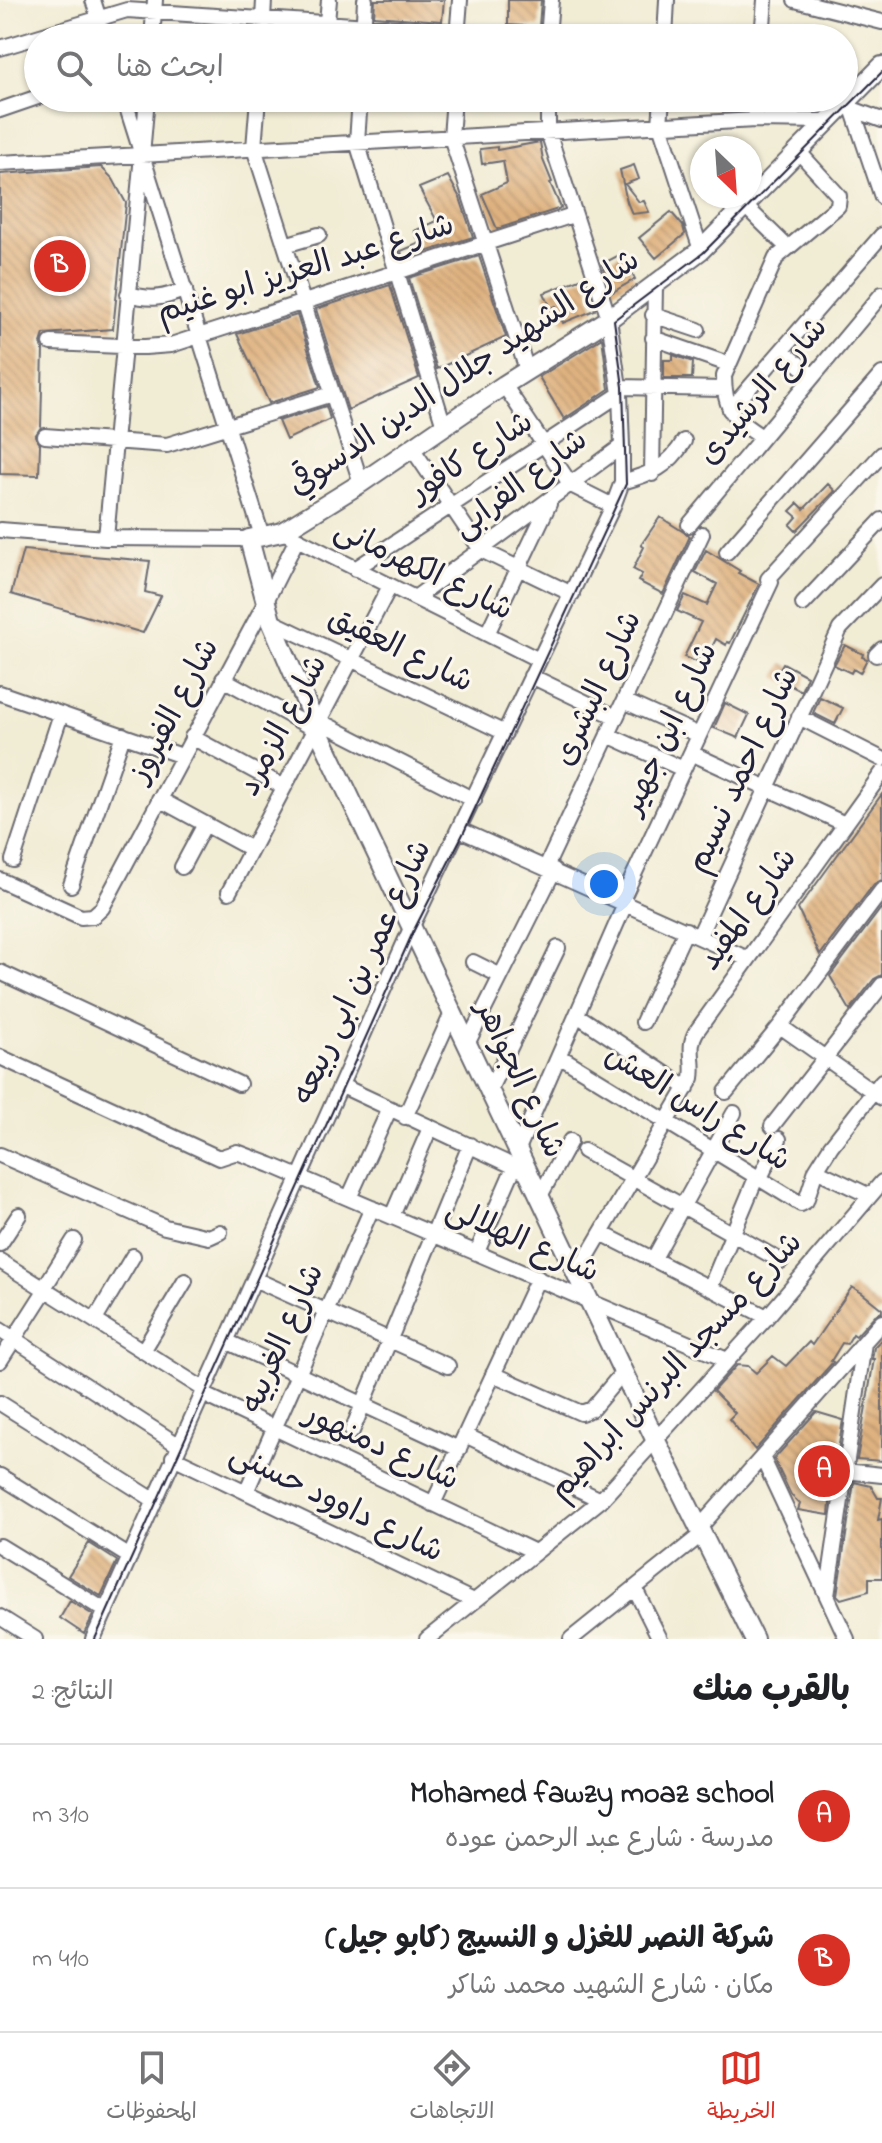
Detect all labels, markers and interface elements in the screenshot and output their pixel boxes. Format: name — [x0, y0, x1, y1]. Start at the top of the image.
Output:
search box — [24, 24, 858, 112]
icon: search — [52, 46, 96, 90]
text: ابحث هنا — [116, 47, 224, 91]
north arrow — [690, 136, 762, 208]
street label: شارع عبد العزيز ابو غنيم — [152, 202, 460, 338]
pin: B — [34, 236, 86, 296]
street label: شارع الشهيد جلال الدين الدسوقي — [280, 238, 650, 510]
street label: شارع الرشيدى — [688, 307, 840, 477]
street label: شارع كافور — [398, 400, 543, 517]
street label: شارع الفرابى — [443, 418, 599, 552]
street label: شارع الكهرمانى — [326, 507, 520, 635]
street label: شارع العقيق — [319, 596, 481, 706]
street label: شارع البشرى — [542, 603, 656, 775]
street label: شارع الفيروز — [116, 630, 233, 794]
street label: شارع ابن جهير — [609, 635, 732, 826]
street label: شارع الزمرد — [227, 647, 341, 805]
street label: شارع احمد نسيم — [676, 660, 812, 882]
street label: شارع عمر بن ابى ربيعه — [281, 832, 445, 1114]
street label: شارع المفيد — [688, 839, 810, 981]
your location — [584, 864, 624, 904]
street label: شارع الجواهر — [461, 990, 576, 1167]
street label: شارع راس العش — [595, 1033, 799, 1185]
street label: شارع الهلالى — [438, 1187, 606, 1297]
street label: شارع مسجد البرنس ابراهيم — [539, 1222, 815, 1512]
street label: شارع الغربيه — [230, 1257, 338, 1421]
street label: شارع دمنهور — [293, 1390, 466, 1504]
street label: شارع داوود حسنى — [221, 1432, 451, 1576]
pin: A — [798, 1441, 850, 1501]
text: بالقرب منك — [692, 1667, 850, 1717]
text: النتائج: 2 — [32, 1674, 114, 1712]
text: Mohamed fawzy moaz school — [410, 1773, 774, 1817]
text: 310 m — [32, 1797, 89, 1835]
text: A — [816, 1797, 832, 1835]
text: مدرسة · شارع عبد الرحمن عوده — [445, 1821, 774, 1859]
text: شركة النصر للغزل و النسيج (كابو جيل) — [325, 1918, 774, 1962]
text: 410 m — [32, 1941, 89, 1979]
text: B — [815, 1941, 833, 1979]
text: مكان · شارع الشهيد محمد شاكر — [449, 1968, 774, 2006]
tab: المحفوظات — [106, 2046, 197, 2130]
tab: الاتجاهات — [410, 2046, 494, 2130]
tab: الخريطة — [707, 2046, 776, 2130]

